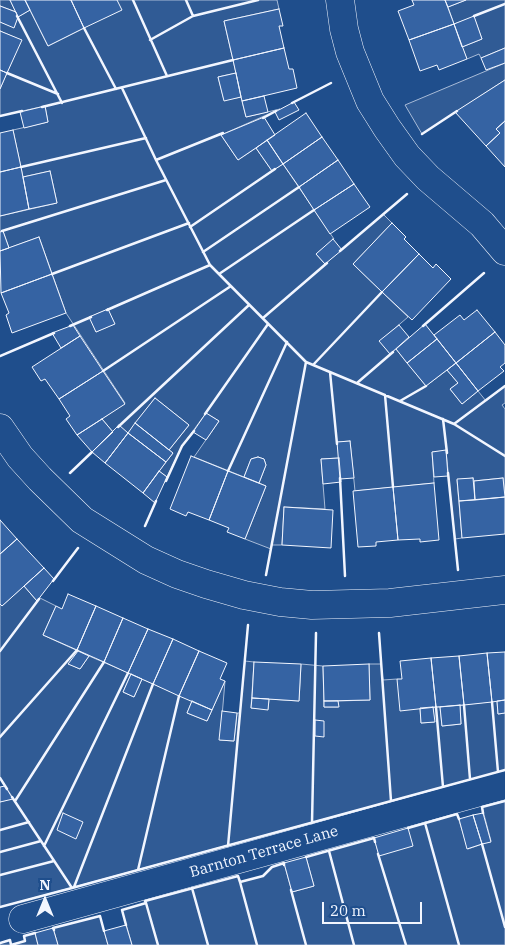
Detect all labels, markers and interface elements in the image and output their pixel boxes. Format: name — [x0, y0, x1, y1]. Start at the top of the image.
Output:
street label: Barnton Terrace Lane — [188, 822, 340, 882]
north arrow — [20, 875, 70, 925]
text: N — [39, 876, 51, 894]
scale bar — [325, 892, 425, 924]
text: 20 m — [330, 901, 366, 920]

